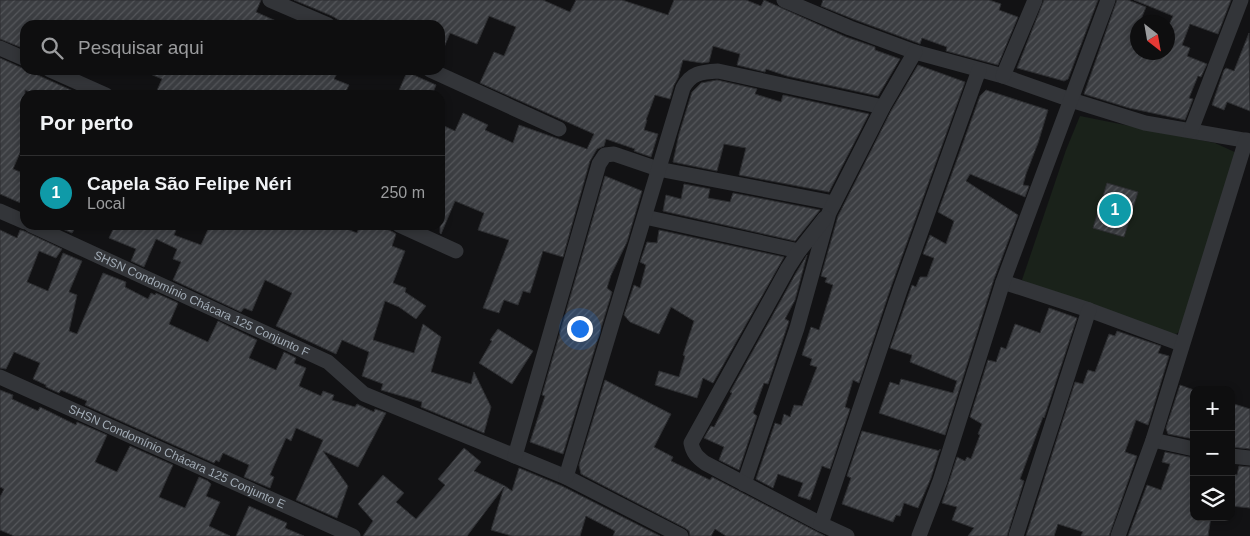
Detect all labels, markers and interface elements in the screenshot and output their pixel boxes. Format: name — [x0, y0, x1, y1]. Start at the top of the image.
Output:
north arrow — [1130, 15, 1175, 60]
search box — [20, 20, 445, 75]
icon: search — [38, 34, 66, 62]
text: Pesquisar aqui — [78, 37, 204, 58]
text: Por perto — [40, 111, 133, 134]
text: Capela São Felipe Néri — [87, 173, 292, 194]
text: 1 — [52, 184, 60, 201]
text: 250 m — [381, 184, 425, 201]
pin: 1 — [1099, 191, 1131, 229]
text: Local — [87, 195, 125, 212]
street label: SHSN Condomínio Chácara 125 Conjunto F — [92, 248, 312, 359]
your location — [567, 316, 593, 342]
map controls — [1190, 386, 1235, 521]
button: + — [1190, 386, 1235, 431]
street label: SHSN Condomínio Chácara 125 Conjunto E — [66, 402, 288, 512]
button: − — [1190, 431, 1235, 476]
button: layers — [1190, 476, 1235, 521]

